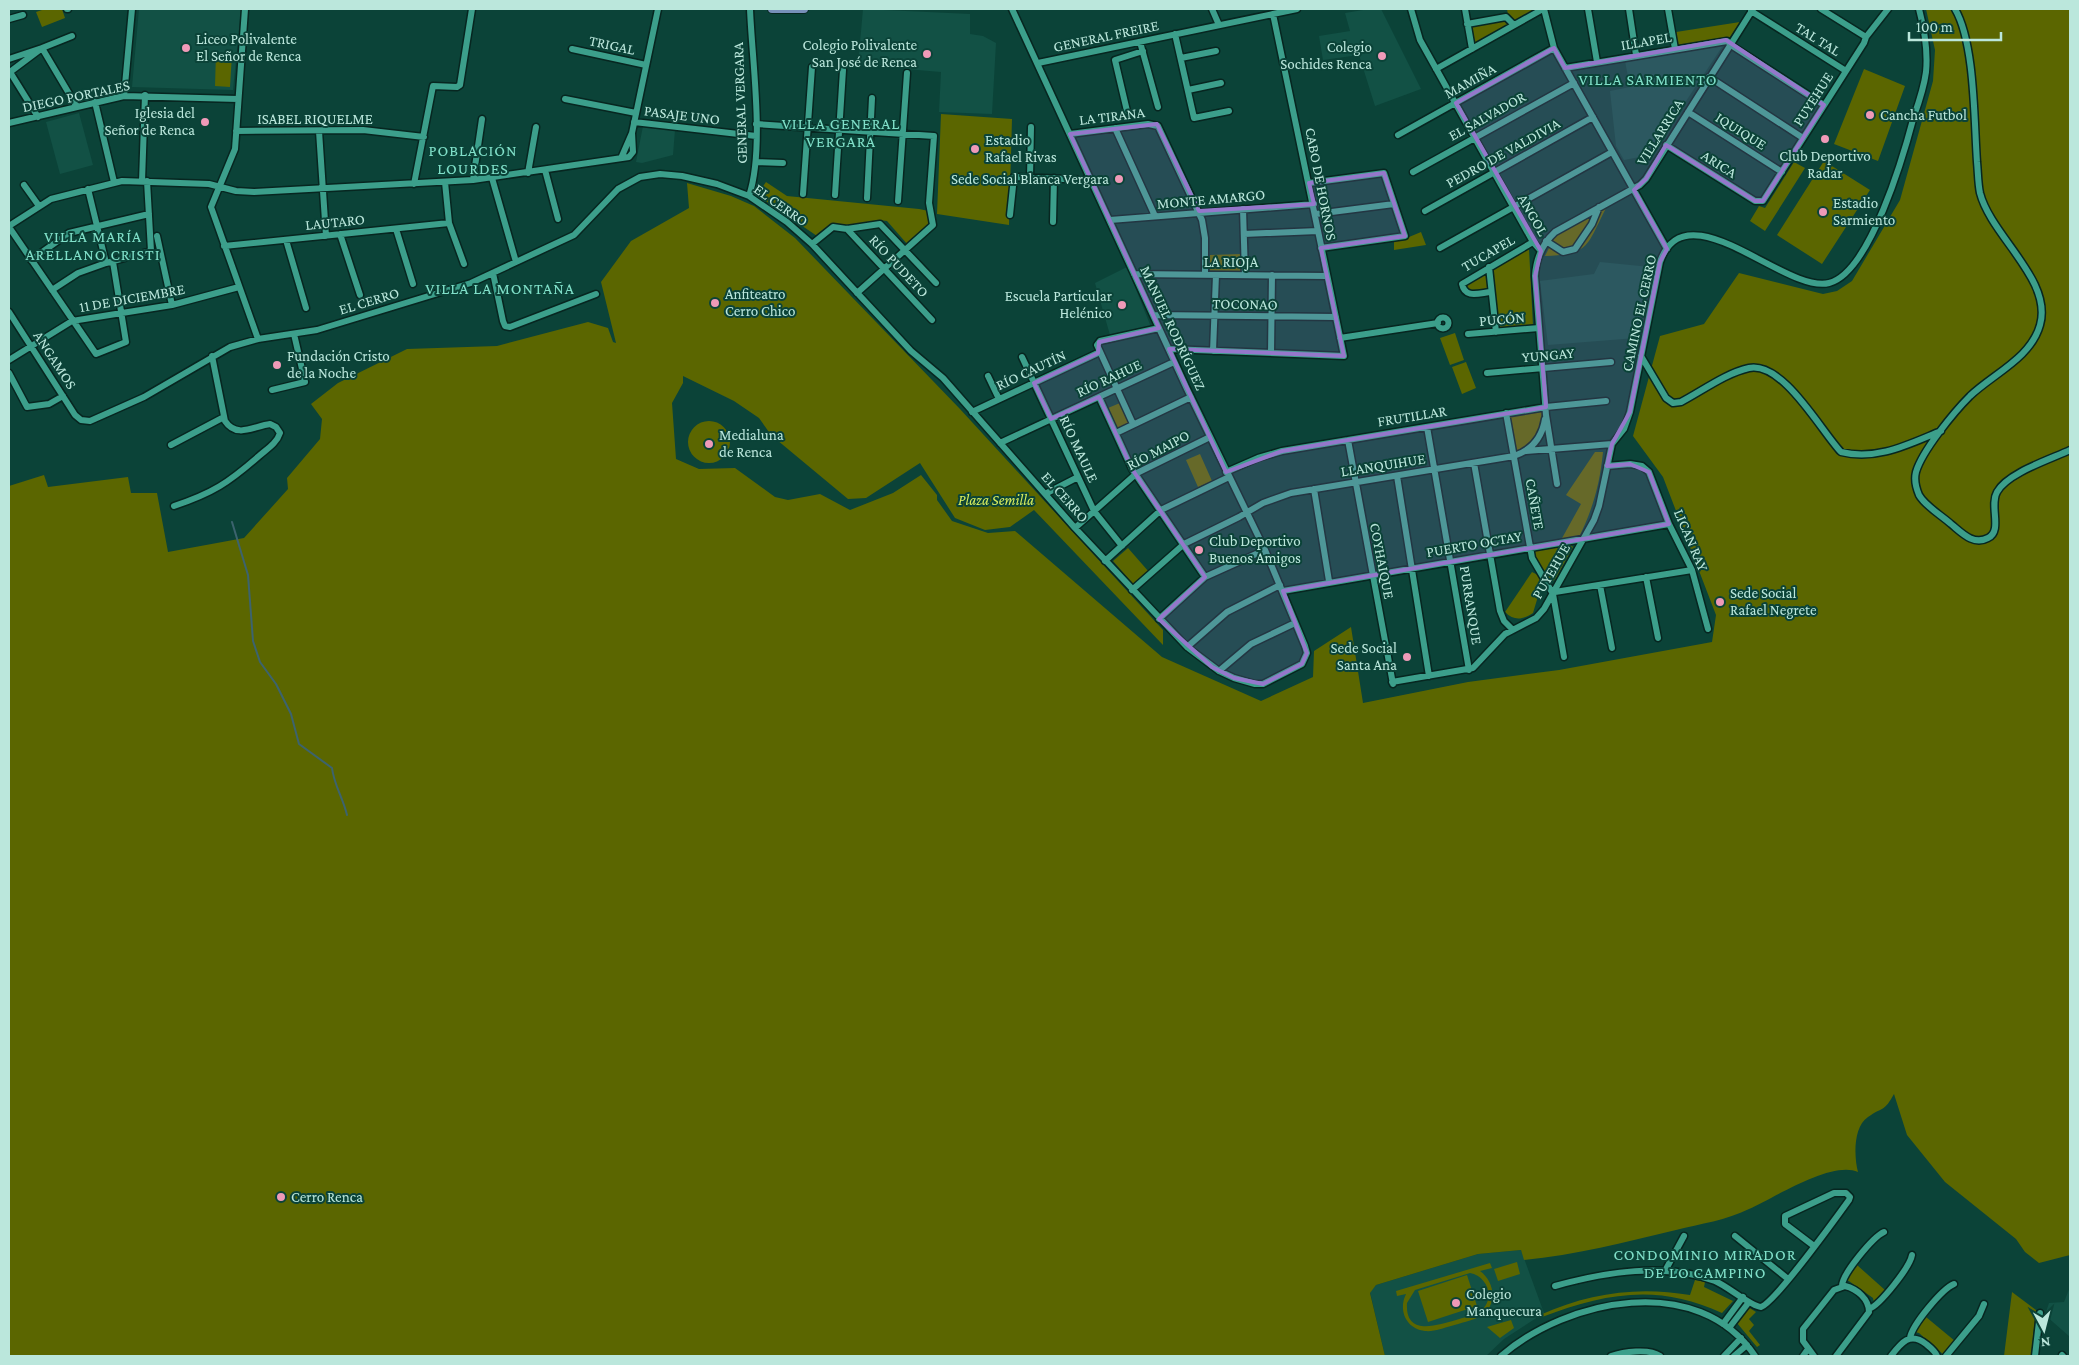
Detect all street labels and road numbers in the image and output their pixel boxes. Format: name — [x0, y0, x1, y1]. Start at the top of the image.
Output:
street label: GENERAL FREIRE — [1052, 17, 1160, 55]
street label: TAL TAL — [1792, 19, 1844, 59]
street label: ILLAPEL — [1619, 29, 1673, 53]
street label: TRIGAL — [588, 32, 637, 58]
street label: GENERAL VERGARA — [730, 41, 750, 164]
street label: MAMIÑA — [1442, 60, 1499, 102]
street label: PUYEHUE — [1790, 69, 1836, 129]
street label: DIEGO PORTALES — [21, 77, 131, 115]
street label: EL SALVADOR — [1446, 88, 1529, 144]
street label: VILLARRICA — [1633, 96, 1687, 168]
street label: PASAJE UNO — [643, 102, 721, 129]
street label: LA TIRANA — [1078, 104, 1146, 128]
street label: IQUIQUE — [1713, 109, 1769, 153]
street label: ISABEL RIQUELME — [257, 111, 373, 127]
street label: PEDRO DE VALDIVIA — [1443, 115, 1563, 191]
street label: CABO DE HORNOS — [1302, 126, 1340, 242]
street label: ARICA — [1698, 147, 1740, 181]
street label: EL CERRO — [751, 181, 811, 229]
street label: MONTE AMARGO — [1156, 186, 1266, 212]
street label: ANGOL — [1515, 191, 1552, 239]
street label: LAUTARO — [304, 211, 366, 233]
street label: TUCAPEL — [1459, 231, 1518, 274]
street label: RÍO PUDETO — [866, 232, 932, 300]
street label: CAMINO EL CERRO — [1619, 253, 1659, 373]
street label: LA RIOJA — [1204, 254, 1259, 271]
street label: MANUEL RODRÍGUEZ — [1137, 263, 1209, 393]
street label: 11 DE DICIEMBRE — [78, 281, 186, 315]
street label: EL CERRO — [337, 284, 401, 318]
street label: TOCONAO — [1212, 295, 1278, 313]
street label: PUCÓN — [1478, 309, 1526, 329]
street label: ANGAMOS — [30, 328, 80, 392]
street label: YUNGAY — [1521, 345, 1575, 365]
street label: RÍO CAUTÍN — [994, 347, 1069, 393]
street label: RÍO RAHUE — [1074, 356, 1144, 400]
street label: FRUTILLAR — [1376, 403, 1448, 429]
street label: RÍO MAULE — [1057, 413, 1101, 485]
street label: RÍO MAIPO — [1124, 427, 1192, 473]
street label: LLANQUIHUE — [1340, 450, 1426, 480]
street label: EL CERRO — [1038, 469, 1092, 525]
street label: CAÑETE — [1523, 477, 1547, 531]
street label: LICAN RAY — [1671, 507, 1711, 573]
street label: COYHAIQUE — [1367, 522, 1397, 600]
street label: PUERTO OCTAY — [1425, 528, 1523, 560]
street label: PUYEHUE — [1529, 541, 1573, 601]
street label: PURRANQUE — [1457, 564, 1485, 646]

